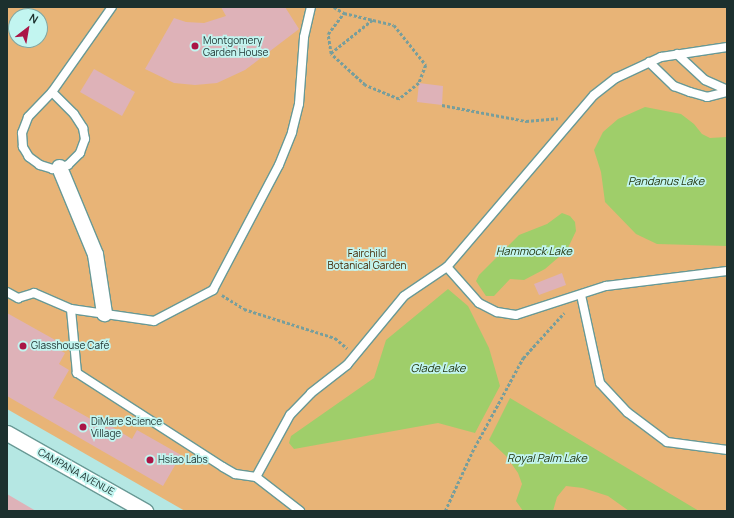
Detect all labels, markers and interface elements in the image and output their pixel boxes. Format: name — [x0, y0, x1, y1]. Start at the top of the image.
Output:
north arrow — [8, 8, 48, 48]
text: N — [27, 10, 41, 27]
place label: Montgomery Garden House — [203, 34, 268, 58]
marker: Montgomery Garden House — [190, 41, 200, 51]
water label: Pandanus Lake — [628, 174, 704, 188]
water label: Hammock Lake — [496, 244, 572, 258]
park label: Fairchild Botanical Garden — [328, 247, 406, 270]
place label: Glasshouse Café — [31, 340, 109, 352]
marker: Glasshouse Café — [18, 341, 28, 351]
water label: Glade Lake — [410, 361, 466, 375]
place label: DiMare Science Village — [91, 415, 162, 438]
marker: DiMare Science Village — [78, 422, 88, 432]
street label: CAMPANA AVENUE — [36, 446, 116, 498]
water label: Royal Palm Lake — [507, 451, 587, 465]
place label: Hsiao Labs — [158, 454, 208, 466]
marker: Hsiao Labs — [145, 455, 155, 465]

